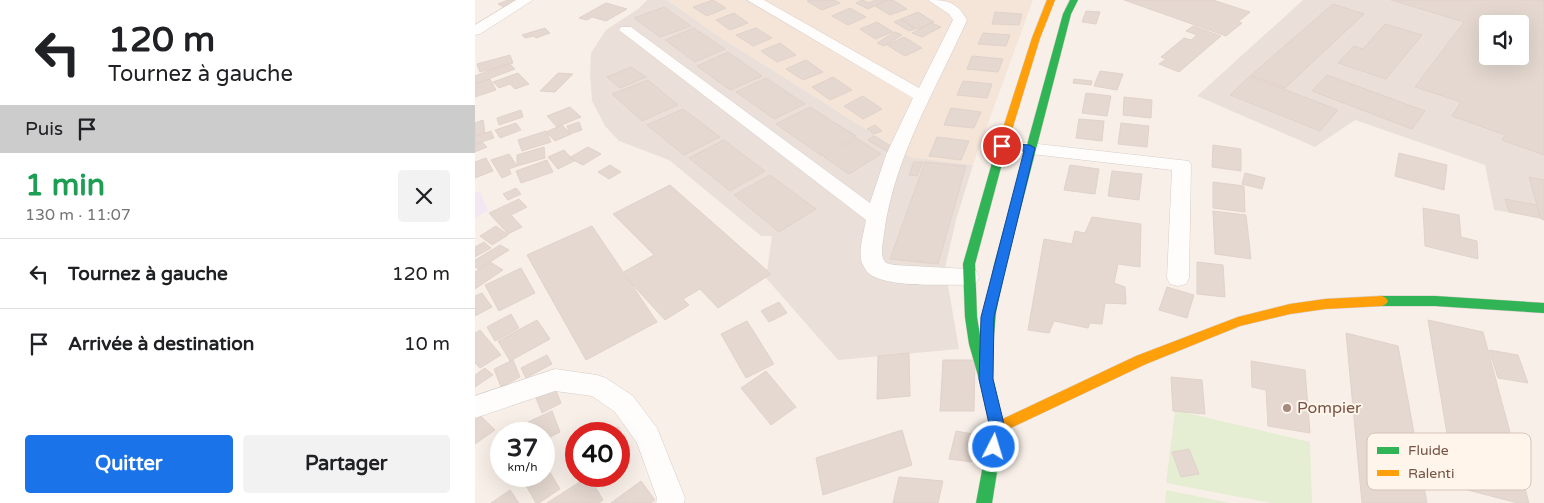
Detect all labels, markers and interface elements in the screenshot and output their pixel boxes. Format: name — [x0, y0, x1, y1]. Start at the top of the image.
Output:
map controls — [1479, 15, 1529, 65]
button: sound — [1479, 15, 1529, 65]
text: 120 m — [108, 19, 215, 61]
icon: left — [25, 20, 90, 85]
text: Tournez à gauche — [108, 61, 293, 87]
icon: arrive — [73, 115, 101, 143]
text: Puis — [25, 118, 63, 140]
pin — [981, 125, 1023, 167]
icon: arrive — [988, 132, 1016, 160]
text: 1 min — [25, 167, 105, 204]
button: close — [398, 170, 450, 222]
text: 130 m · 11:07 — [25, 205, 131, 225]
icon: left — [25, 260, 53, 288]
text: Tournez à gauche — [68, 263, 228, 285]
text: 120 m — [392, 263, 450, 285]
icon: arrive — [25, 330, 53, 358]
text: Arrivée à destination — [68, 333, 254, 355]
text: 10 m — [404, 333, 450, 355]
place label: Pompier — [1297, 398, 1362, 418]
marker: Pompier — [1281, 402, 1293, 414]
position arrow — [967, 420, 1019, 472]
speed limit sign: 40 — [565, 422, 630, 487]
text: 37 — [507, 433, 538, 463]
legend — [1367, 433, 1531, 490]
button: Quitter — [25, 435, 233, 493]
button: Partager — [243, 435, 450, 493]
text: Fluide — [1408, 442, 1449, 459]
text: km/h — [507, 460, 538, 474]
text: Ralenti — [1408, 465, 1454, 482]

